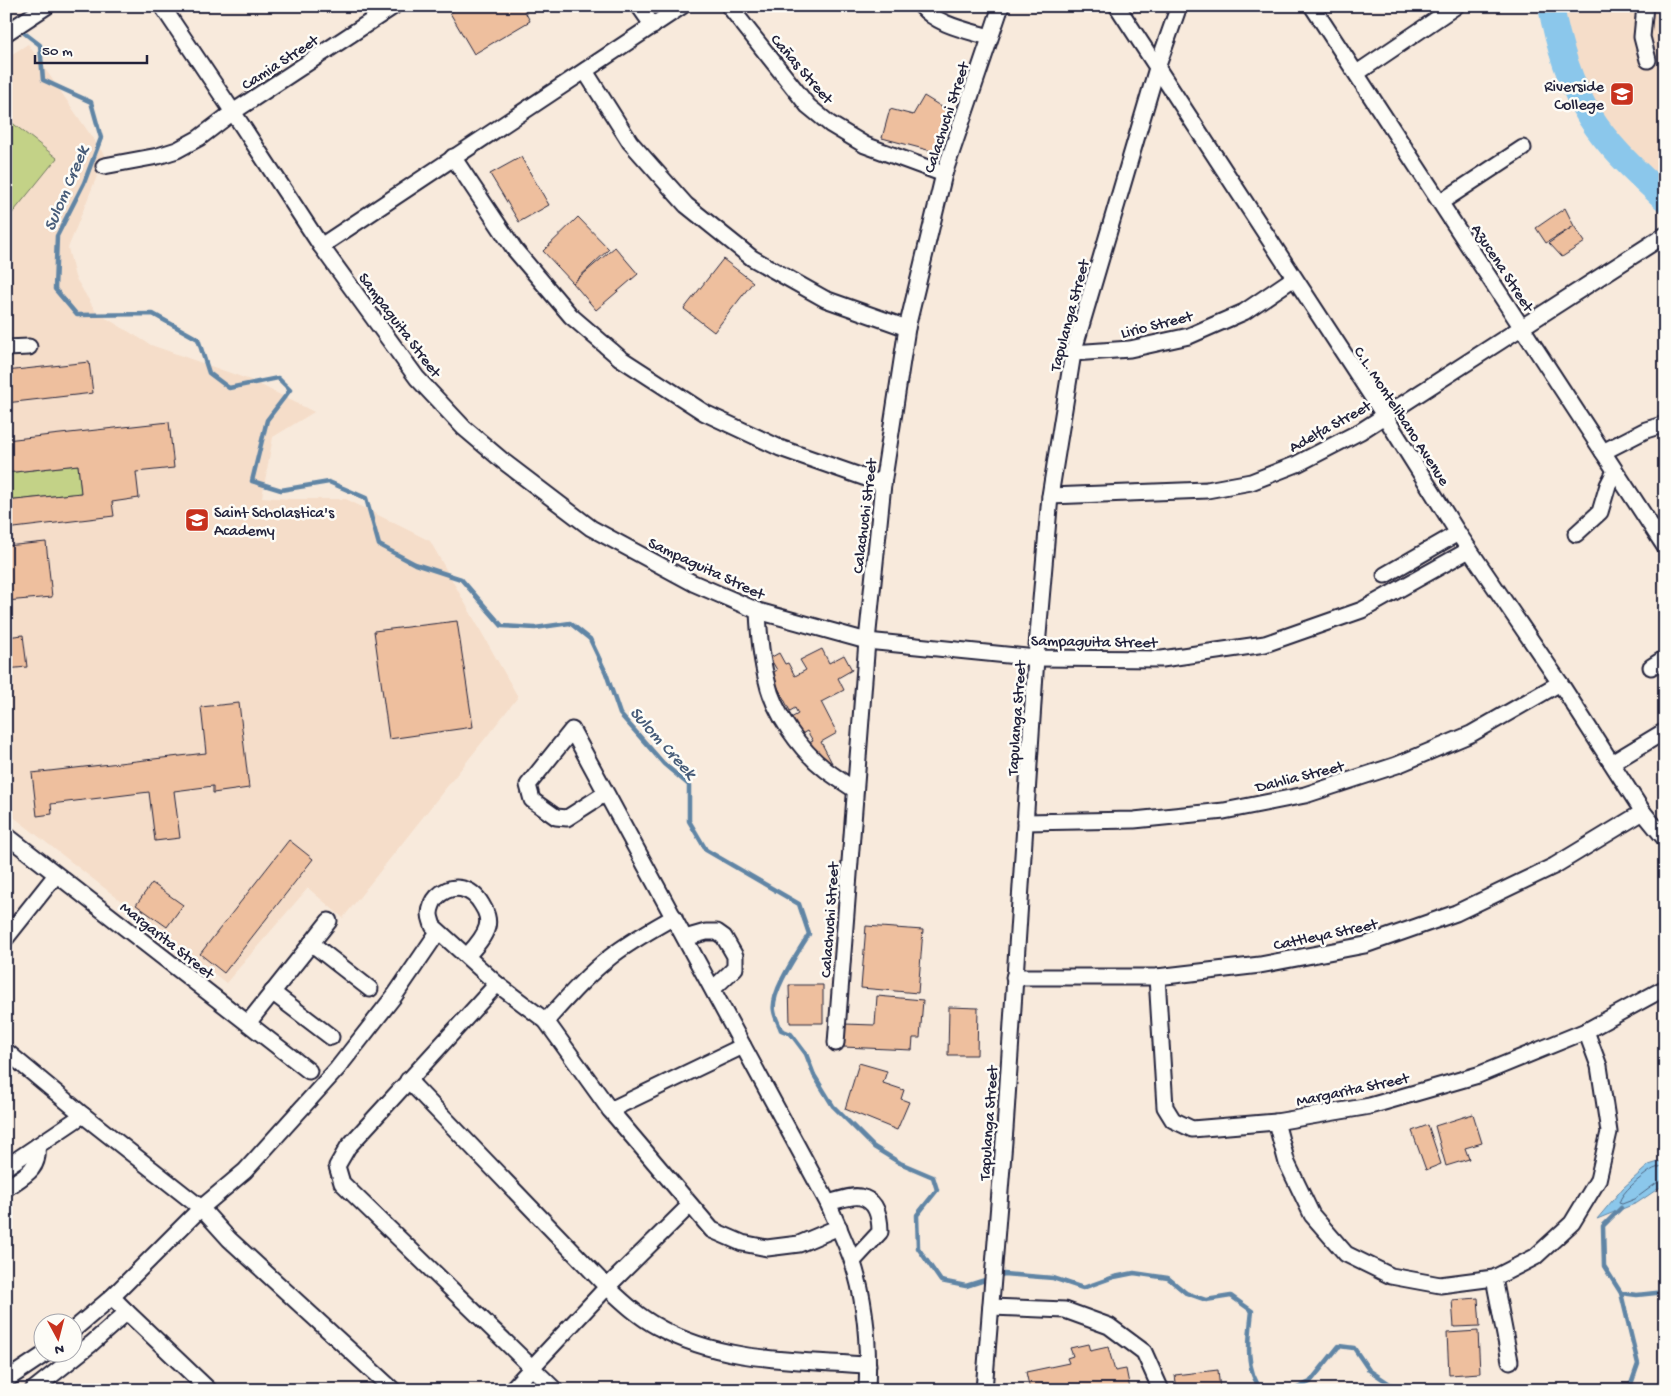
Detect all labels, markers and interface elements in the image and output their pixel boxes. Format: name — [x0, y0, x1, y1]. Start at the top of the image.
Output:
street label: Camia Street — [239, 31, 324, 96]
street label: Cañas Street — [765, 31, 837, 110]
scale bar — [35, 32, 148, 64]
text: 50 m — [42, 43, 73, 61]
street label: Calachuchi Street — [921, 59, 976, 176]
place label: Riverside College — [1544, 79, 1605, 116]
school or university icon: Riverside College — [1609, 81, 1635, 107]
water label: Sulom Creek — [40, 142, 95, 234]
street label: Azucena Street — [1466, 222, 1537, 318]
street label: Tapulanga Street — [1047, 257, 1096, 375]
street label: Sampaguita Street — [353, 270, 445, 383]
street label: Lirio Street — [1119, 308, 1196, 344]
street label: C.L. Montelibano Avenue — [1348, 344, 1453, 491]
street label: Adelfa Street — [1286, 397, 1376, 458]
street label: Calachuchi Street — [850, 457, 883, 575]
place label: Saint Scholastica's Academy — [214, 505, 335, 542]
school or university icon: Saint Scholastica's Academy — [184, 507, 210, 533]
street label: Sampaguita Street — [644, 535, 768, 606]
street label: Sampaguita Street — [1031, 633, 1159, 654]
street label: Tapulanga Street — [1005, 659, 1032, 777]
water label: Sulom Creek — [624, 703, 701, 786]
street label: Dahlia Street — [1253, 758, 1347, 799]
street label: Calachuchi Street — [818, 861, 845, 978]
street label: Margarita Street — [115, 899, 218, 985]
street label: Cattleya Street — [1272, 916, 1381, 957]
street label: Tapulanga Street — [977, 1064, 1004, 1182]
street label: Margarita Street — [1295, 1070, 1412, 1113]
north arrow — [32, 1314, 82, 1364]
text: N — [54, 1339, 65, 1357]

